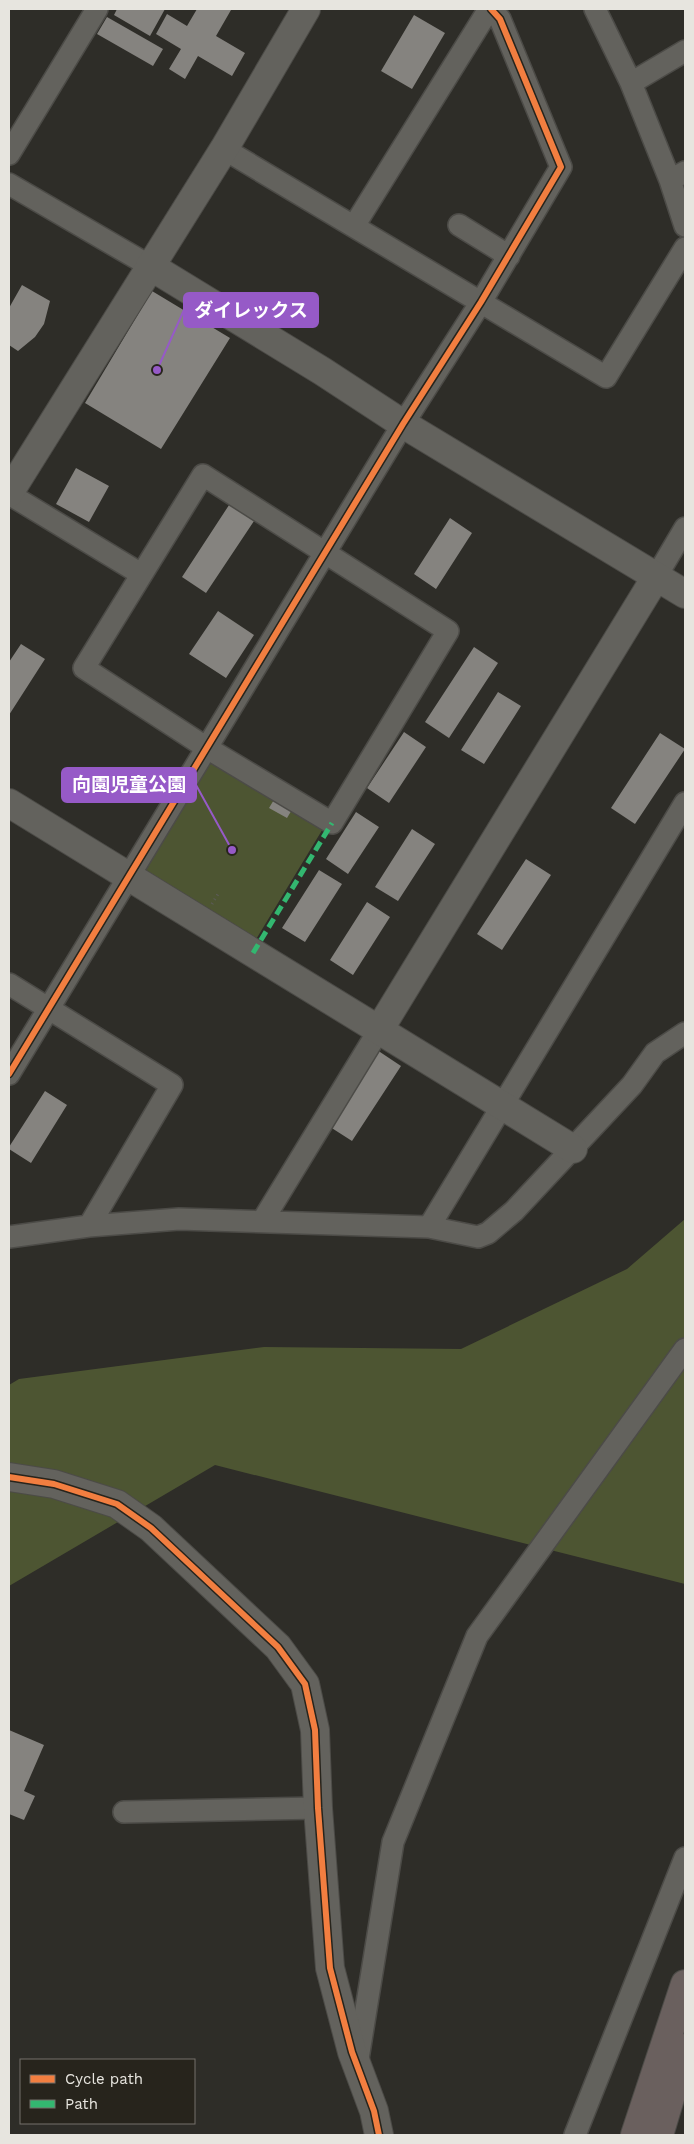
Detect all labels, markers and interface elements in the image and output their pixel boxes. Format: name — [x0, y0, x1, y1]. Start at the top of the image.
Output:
callout: ダイレックス — [184, 293, 318, 327]
text: ダイレックス — [194, 299, 308, 322]
callout: 向園児童公園 — [62, 768, 196, 802]
text: 向園児童公園 — [72, 773, 186, 796]
legend — [20, 2059, 195, 2124]
text: Cycle path — [65, 2070, 143, 2088]
text: Path — [65, 2095, 98, 2113]

